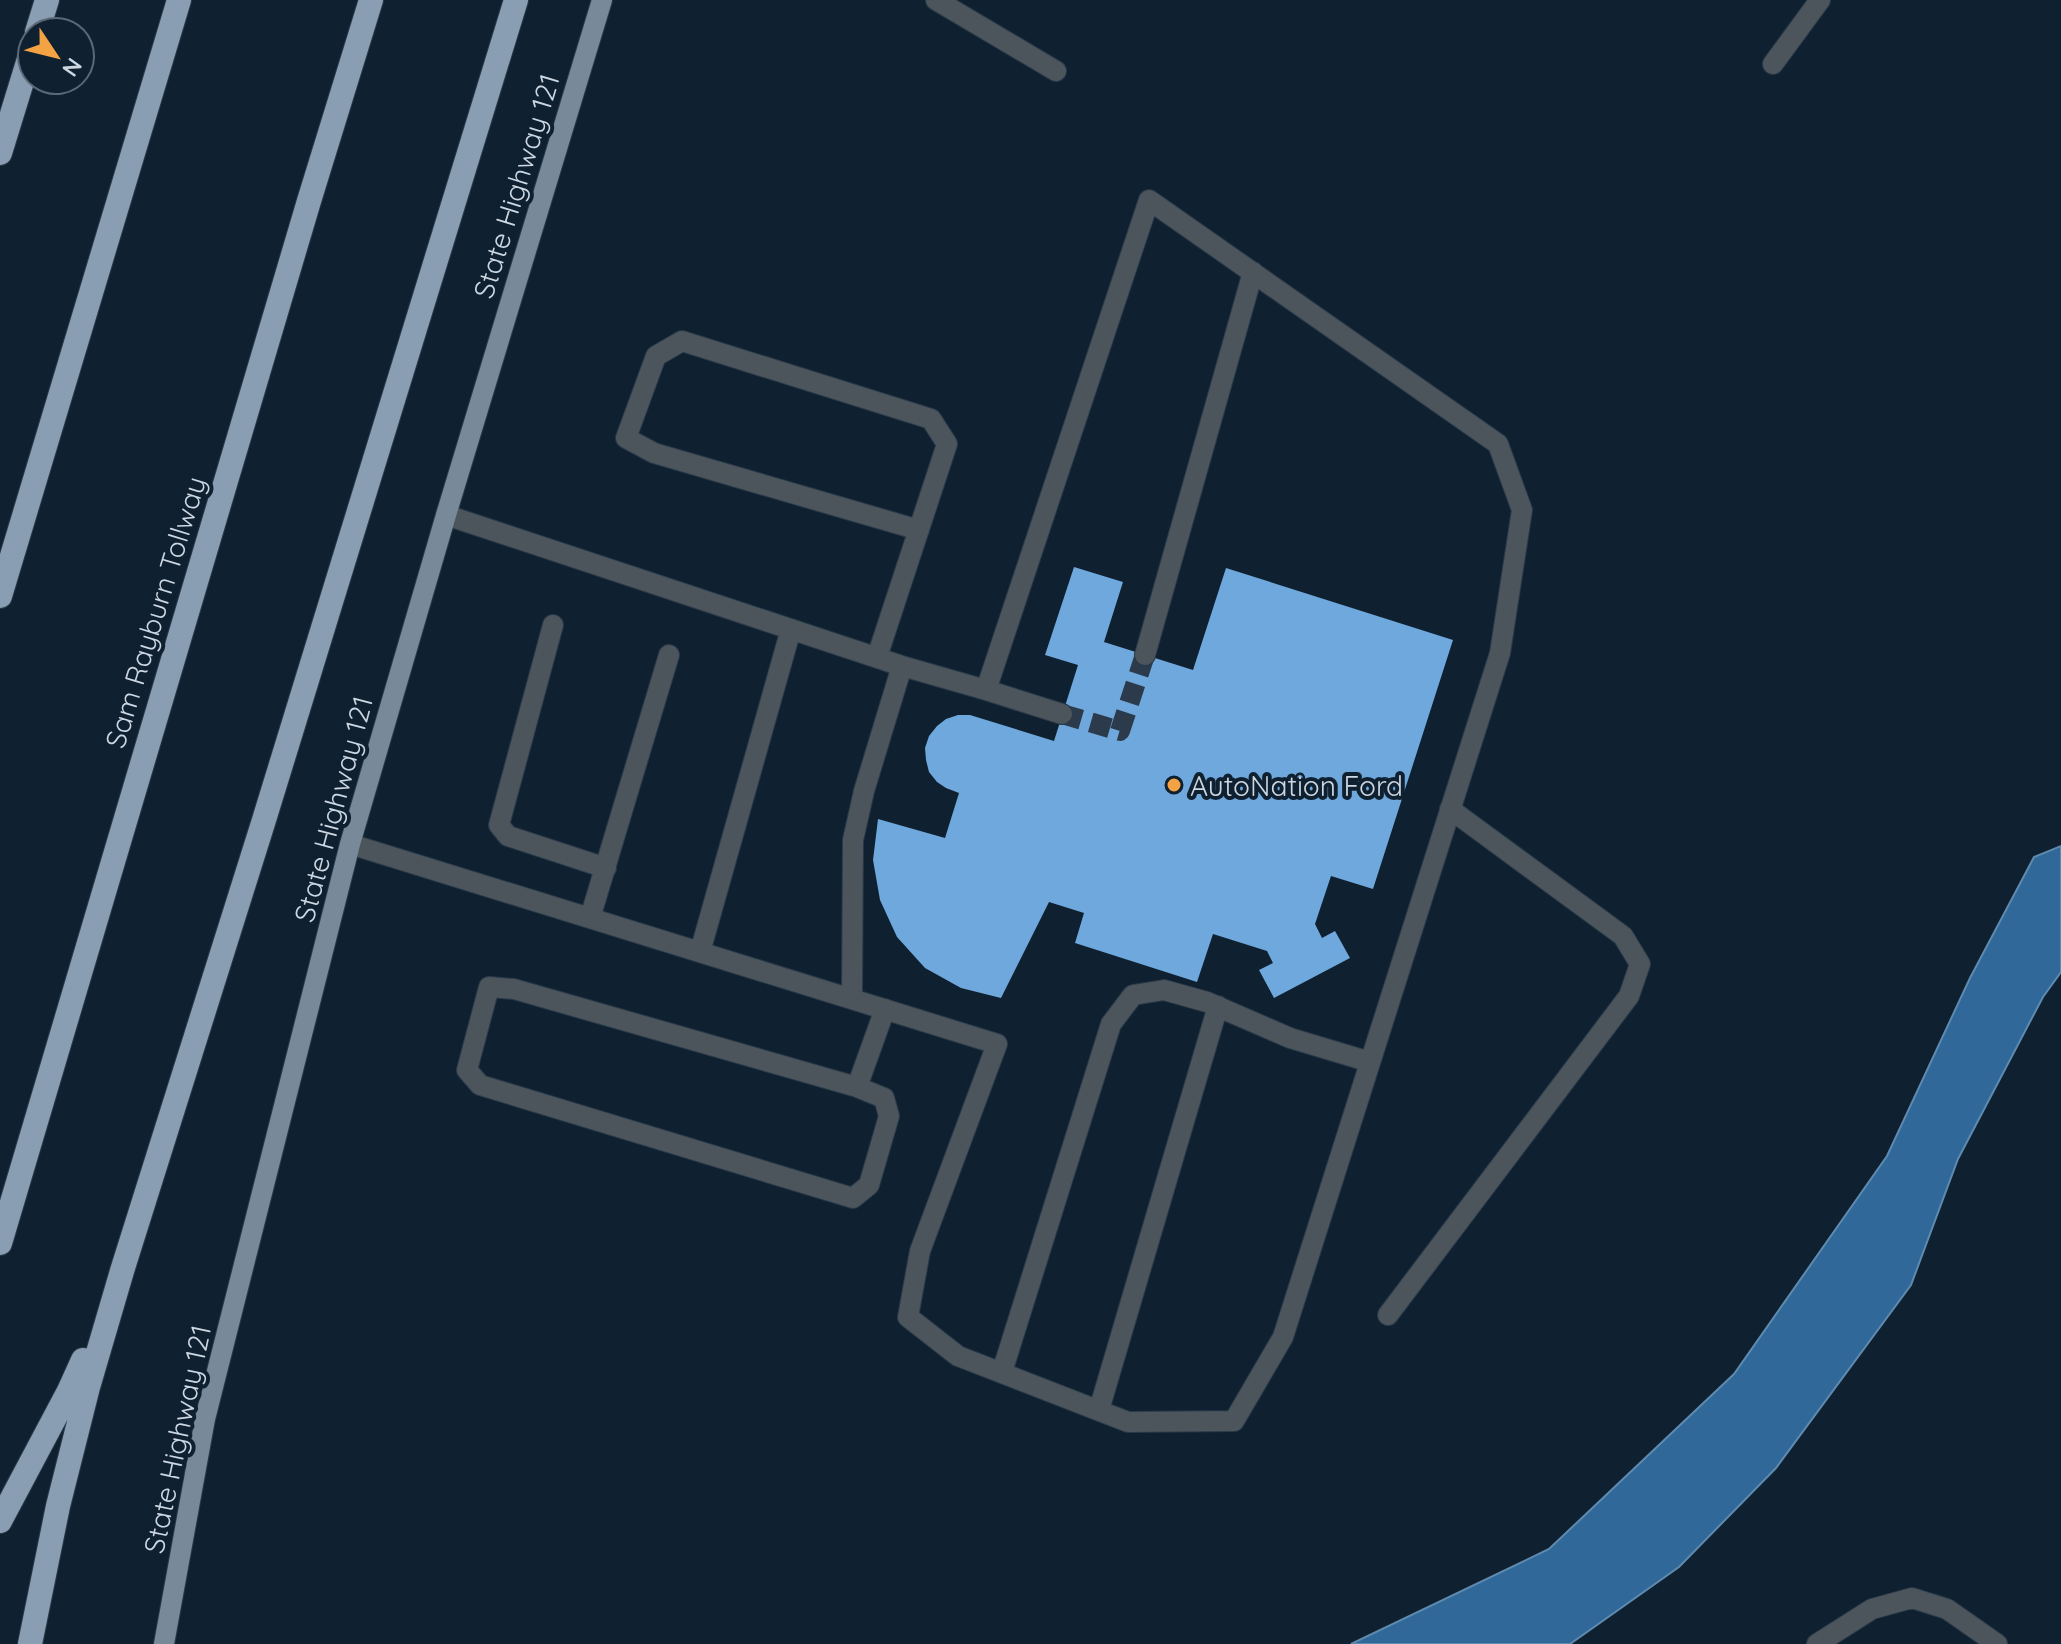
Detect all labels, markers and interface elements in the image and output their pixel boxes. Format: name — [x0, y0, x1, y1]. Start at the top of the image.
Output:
north arrow — [16, 16, 96, 96]
text: N — [56, 53, 88, 82]
street label: State Highway 121 — [465, 70, 567, 302]
street label: Sam Rayburn Tollway — [97, 472, 213, 752]
street label: State Highway 121 — [286, 692, 380, 926]
place label: AutoNation Ford — [1190, 768, 1403, 803]
marker: AutoNation Ford — [1165, 776, 1183, 794]
street label: State Highway 121 — [136, 1322, 218, 1556]

